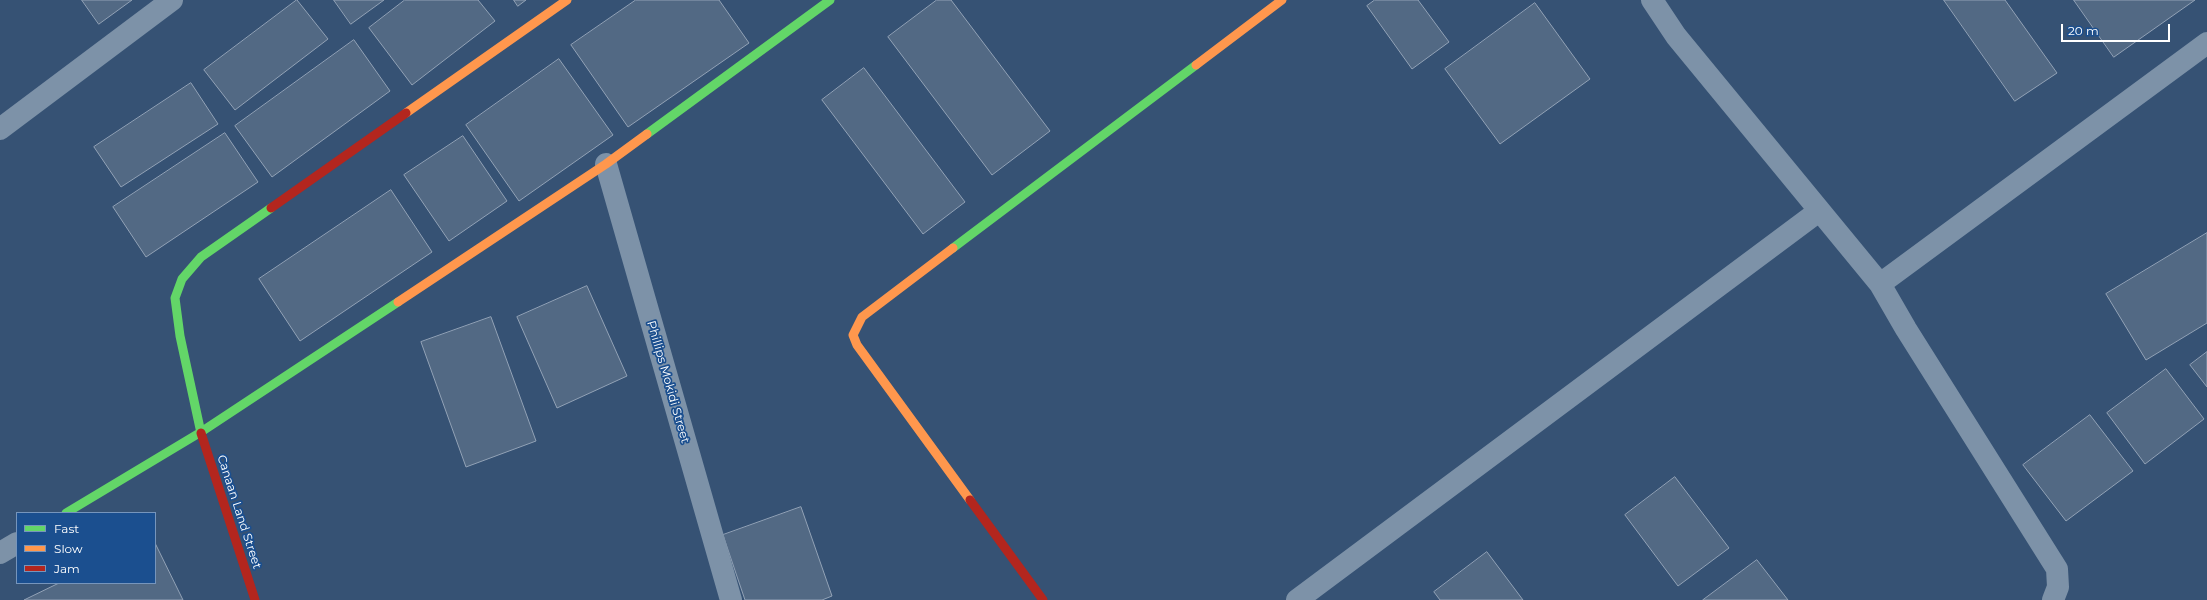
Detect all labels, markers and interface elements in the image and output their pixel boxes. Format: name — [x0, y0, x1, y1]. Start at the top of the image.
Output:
scale bar — [2063, 16, 2172, 42]
text: 20 m — [2068, 23, 2099, 38]
street label: Phillips Mokidi Street — [644, 319, 692, 445]
street label: Canaan Land Street — [214, 453, 264, 571]
legend — [16, 512, 156, 584]
text: Fast — [54, 521, 79, 536]
text: Slow — [54, 541, 83, 556]
text: Jam — [54, 561, 80, 576]

